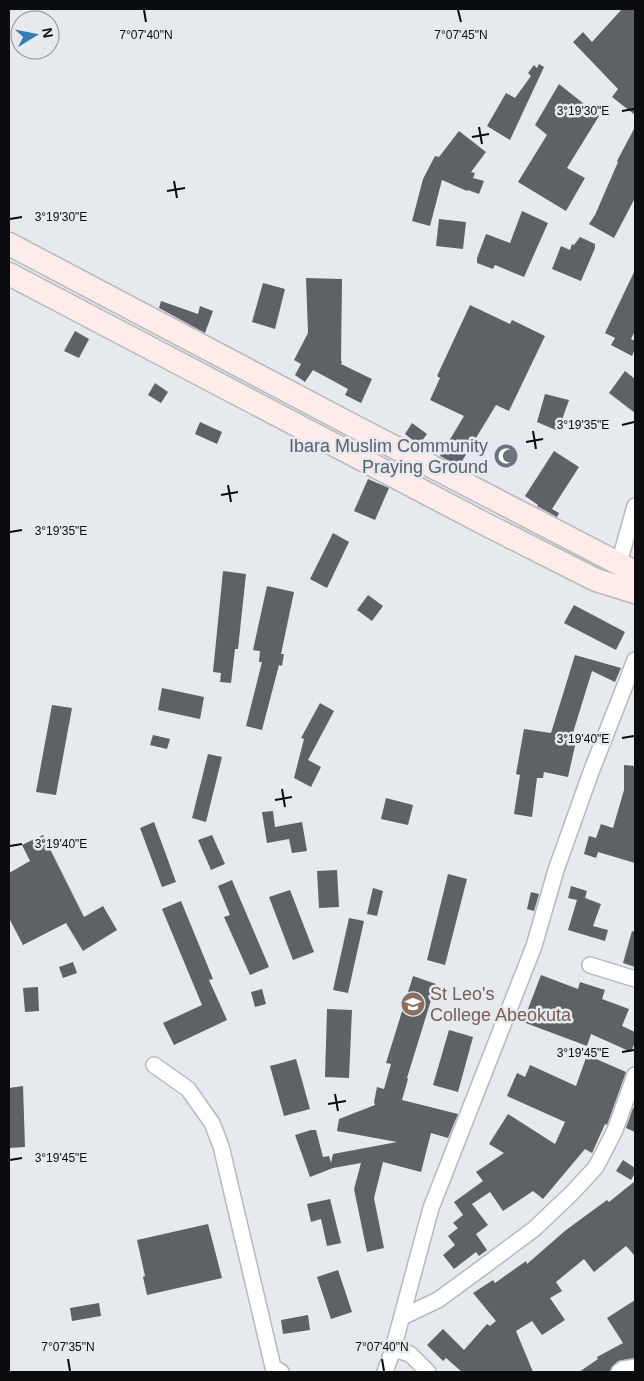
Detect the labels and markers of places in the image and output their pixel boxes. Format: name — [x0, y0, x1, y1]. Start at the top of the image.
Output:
place label: Ibara Muslim Community Praying Ground — [289, 436, 488, 477]
mosque icon: Ibara Muslim Community Praying Ground — [493, 443, 519, 469]
place label: St Leo's College Abeokuta — [430, 984, 572, 1025]
school or university icon: St Leo's College Abeokuta — [400, 991, 426, 1017]

